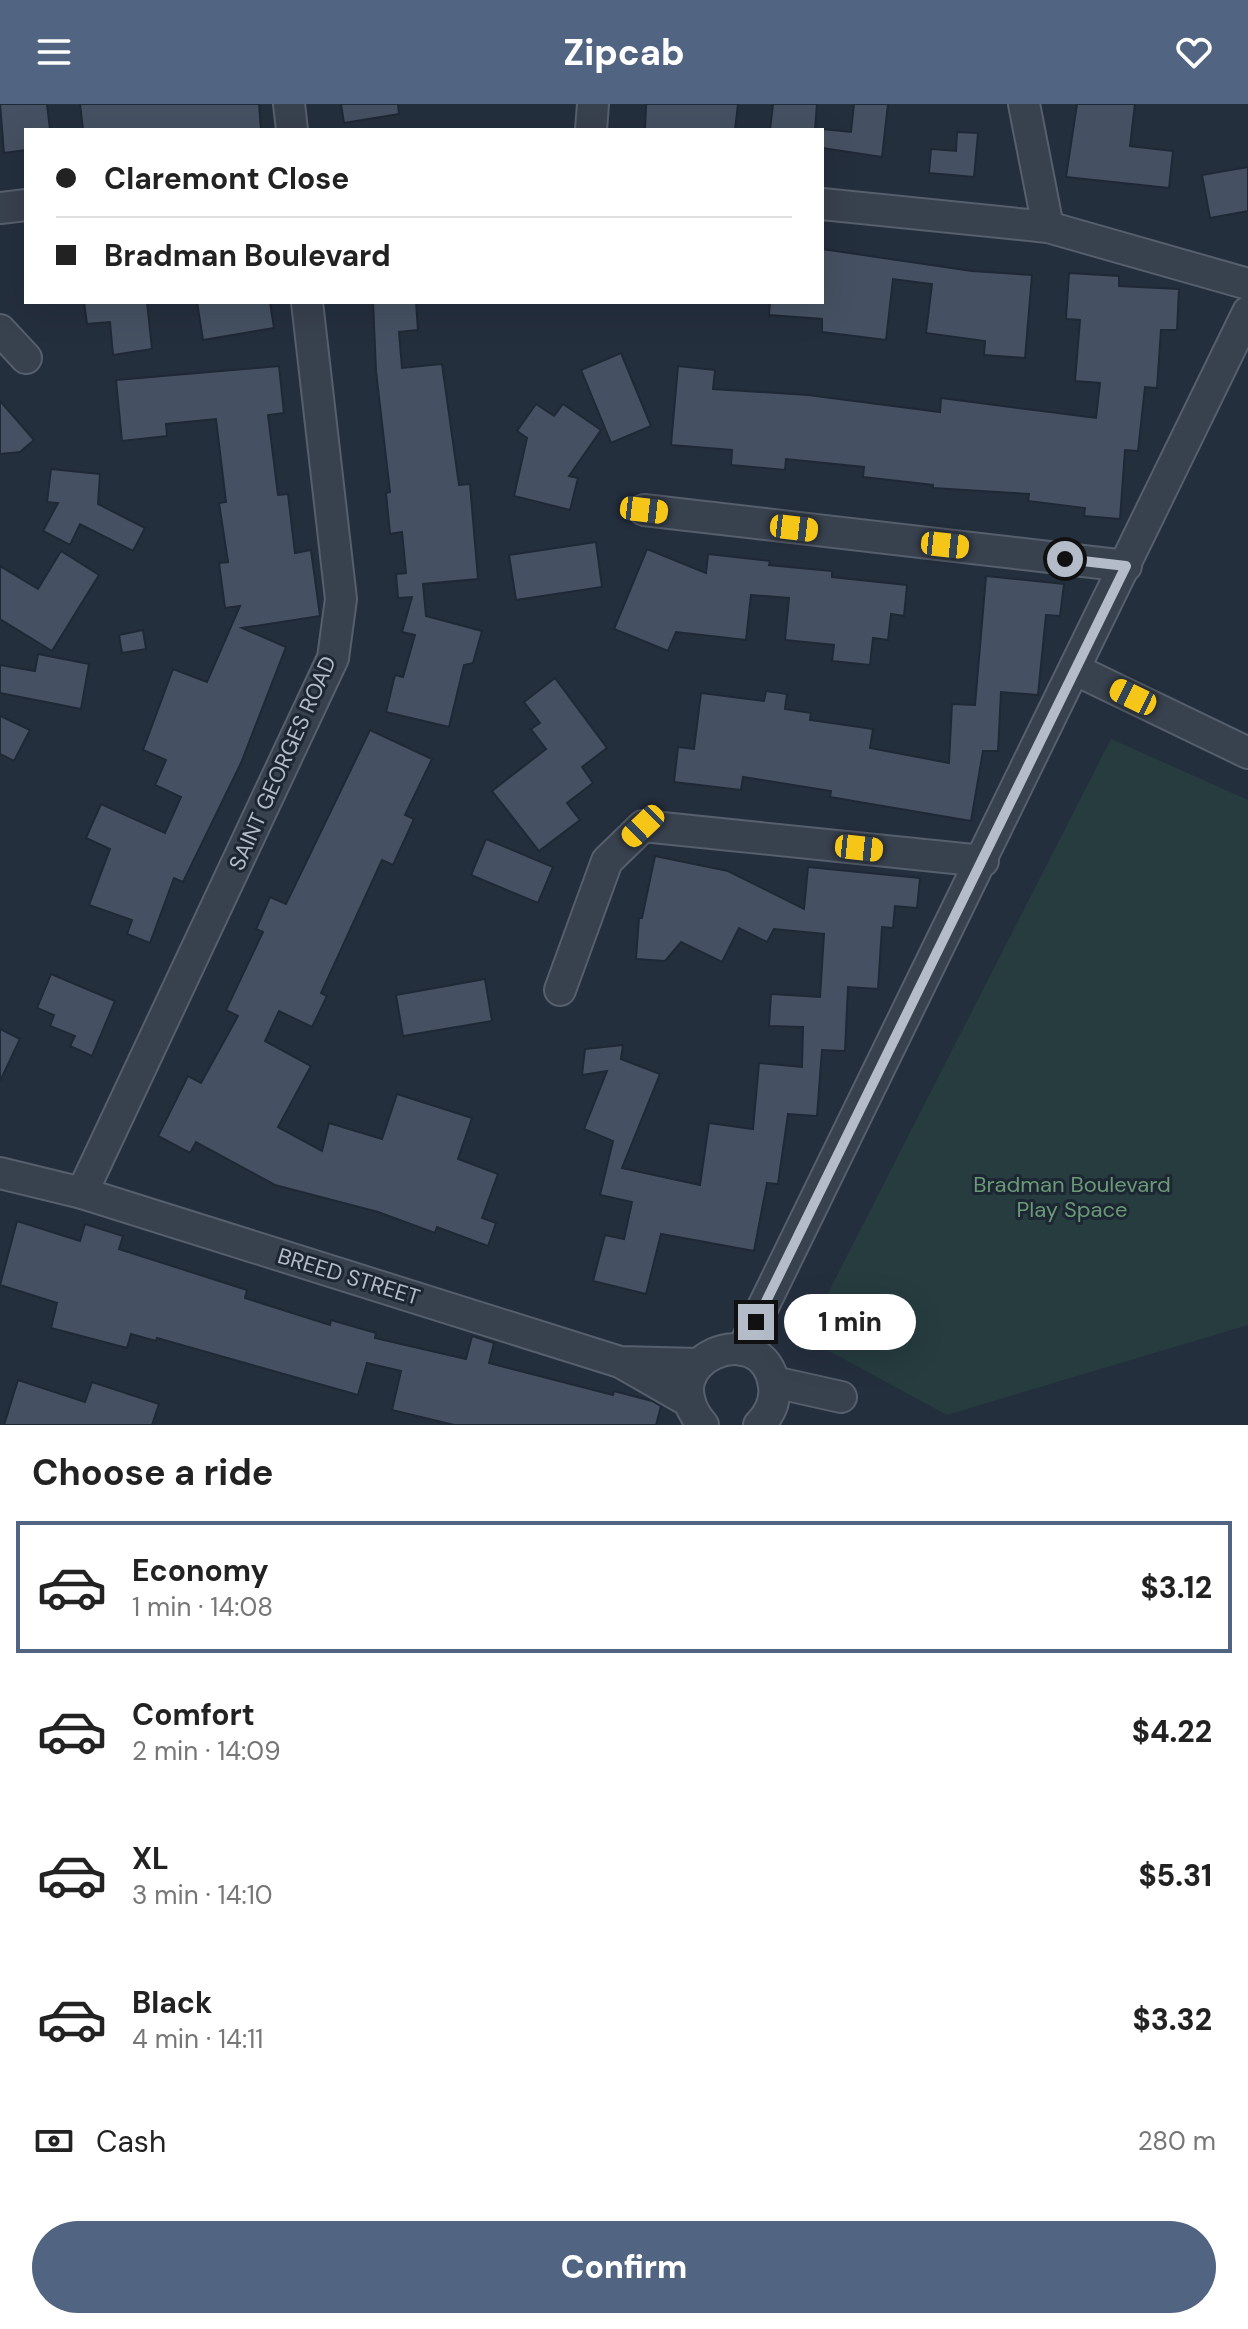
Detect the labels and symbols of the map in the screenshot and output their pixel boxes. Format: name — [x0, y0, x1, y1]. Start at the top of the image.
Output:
car — [619, 495, 669, 525]
car — [769, 513, 819, 543]
car — [920, 531, 970, 559]
route start — [1047, 541, 1083, 577]
street label: SAINT GEORGES ROAD — [222, 652, 343, 875]
car — [1106, 676, 1160, 718]
car — [617, 801, 669, 851]
car — [834, 834, 884, 862]
park label: Bradman Boulevard Play Space — [973, 1170, 1171, 1224]
street label: BREED STREET — [274, 1241, 423, 1312]
callout: 1 min — [784, 1294, 916, 1350]
route end — [738, 1304, 774, 1340]

